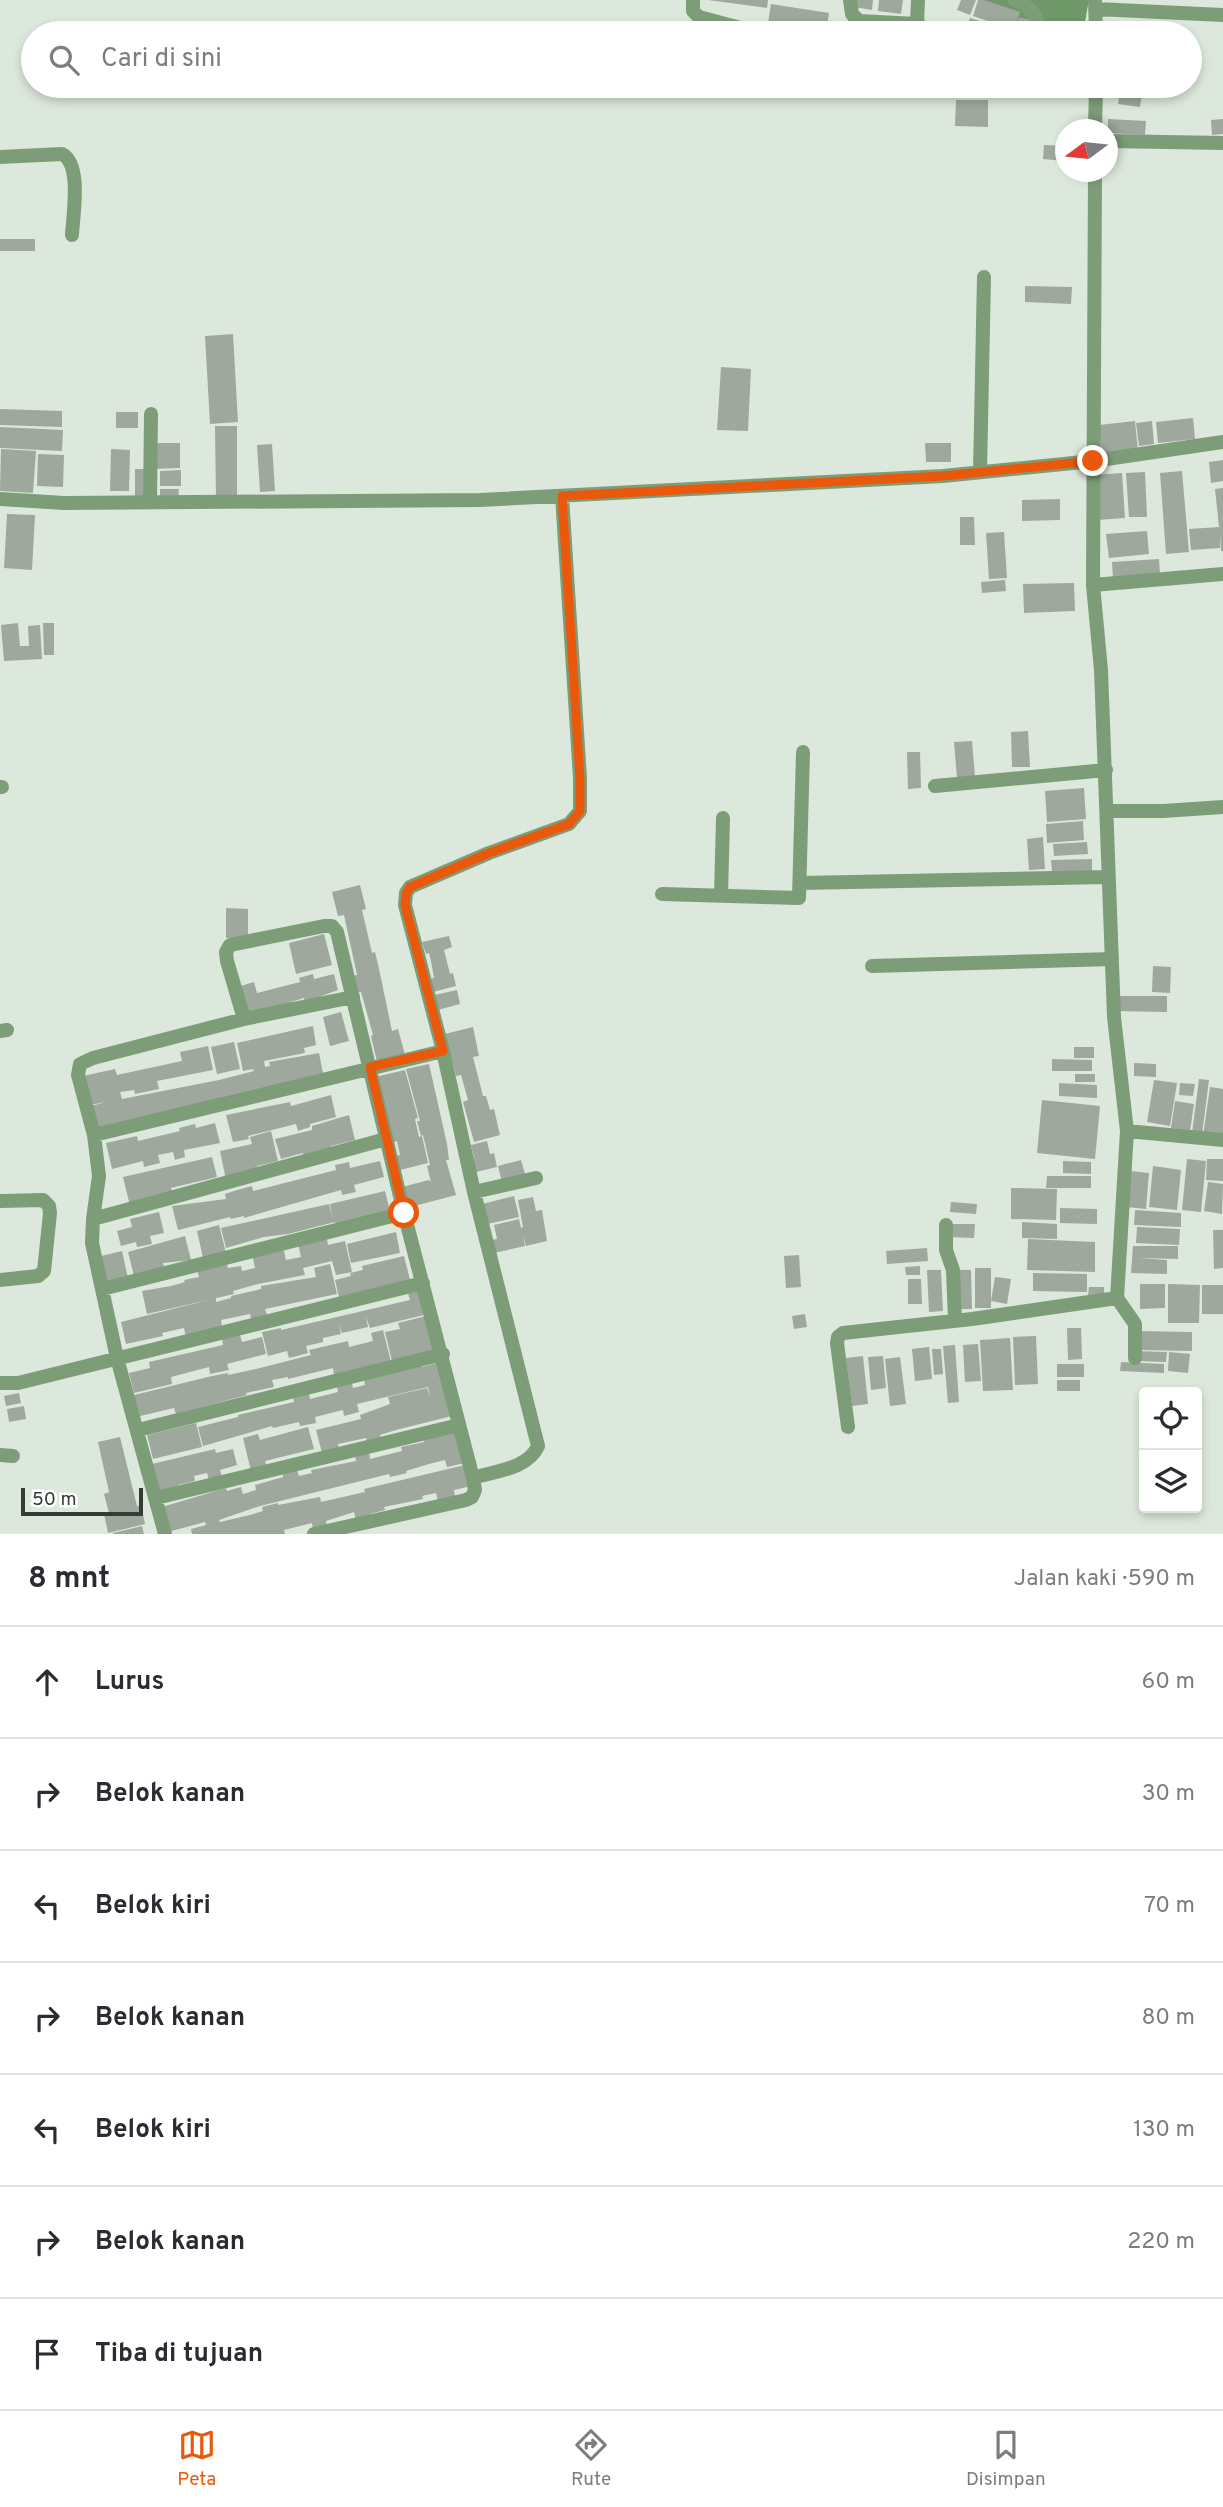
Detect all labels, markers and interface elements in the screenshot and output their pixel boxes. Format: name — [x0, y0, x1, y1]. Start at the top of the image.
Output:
search box — [21, 21, 1202, 98]
icon: search — [45, 41, 83, 79]
text: Cari di sini — [101, 43, 222, 76]
north arrow — [1055, 119, 1118, 182]
route end — [1077, 445, 1108, 476]
route start — [388, 1197, 419, 1228]
map controls — [1139, 1387, 1202, 1513]
button: locate — [1139, 1387, 1202, 1450]
button: layers — [1139, 1450, 1202, 1513]
scale bar — [21, 1485, 144, 1517]
text: 50 m — [32, 1488, 77, 1512]
text: 8 mnt — [28, 1561, 110, 1598]
text: Jalan kaki · 590 m — [1014, 1565, 1195, 1594]
icon: ahead — [28, 1663, 66, 1701]
text: Lurus — [95, 1666, 164, 1699]
text: 60 m — [1142, 1668, 1195, 1697]
icon: right — [28, 1775, 66, 1813]
text: Belok kanan — [95, 1778, 245, 1811]
text: 30 m — [1142, 1780, 1195, 1809]
icon: left — [28, 1887, 66, 1925]
text: Belok kiri — [95, 1890, 211, 1923]
text: 70 m — [1144, 1892, 1195, 1921]
icon: right — [28, 1999, 66, 2037]
text: Belok kanan — [95, 2002, 245, 2035]
text: 80 m — [1142, 2004, 1195, 2033]
icon: left — [28, 2111, 66, 2149]
text: Belok kiri — [95, 2114, 211, 2147]
text: 130 m — [1133, 2116, 1195, 2145]
icon: right — [28, 2223, 66, 2261]
text: Belok kanan — [95, 2226, 245, 2259]
text: 220 m — [1127, 2228, 1195, 2257]
icon: arrive — [28, 2335, 66, 2373]
text: Tiba di tujuan — [95, 2338, 263, 2371]
tab: Peta — [177, 2426, 216, 2492]
tab: Rute — [571, 2426, 611, 2492]
tab: Disimpan — [966, 2426, 1046, 2492]

